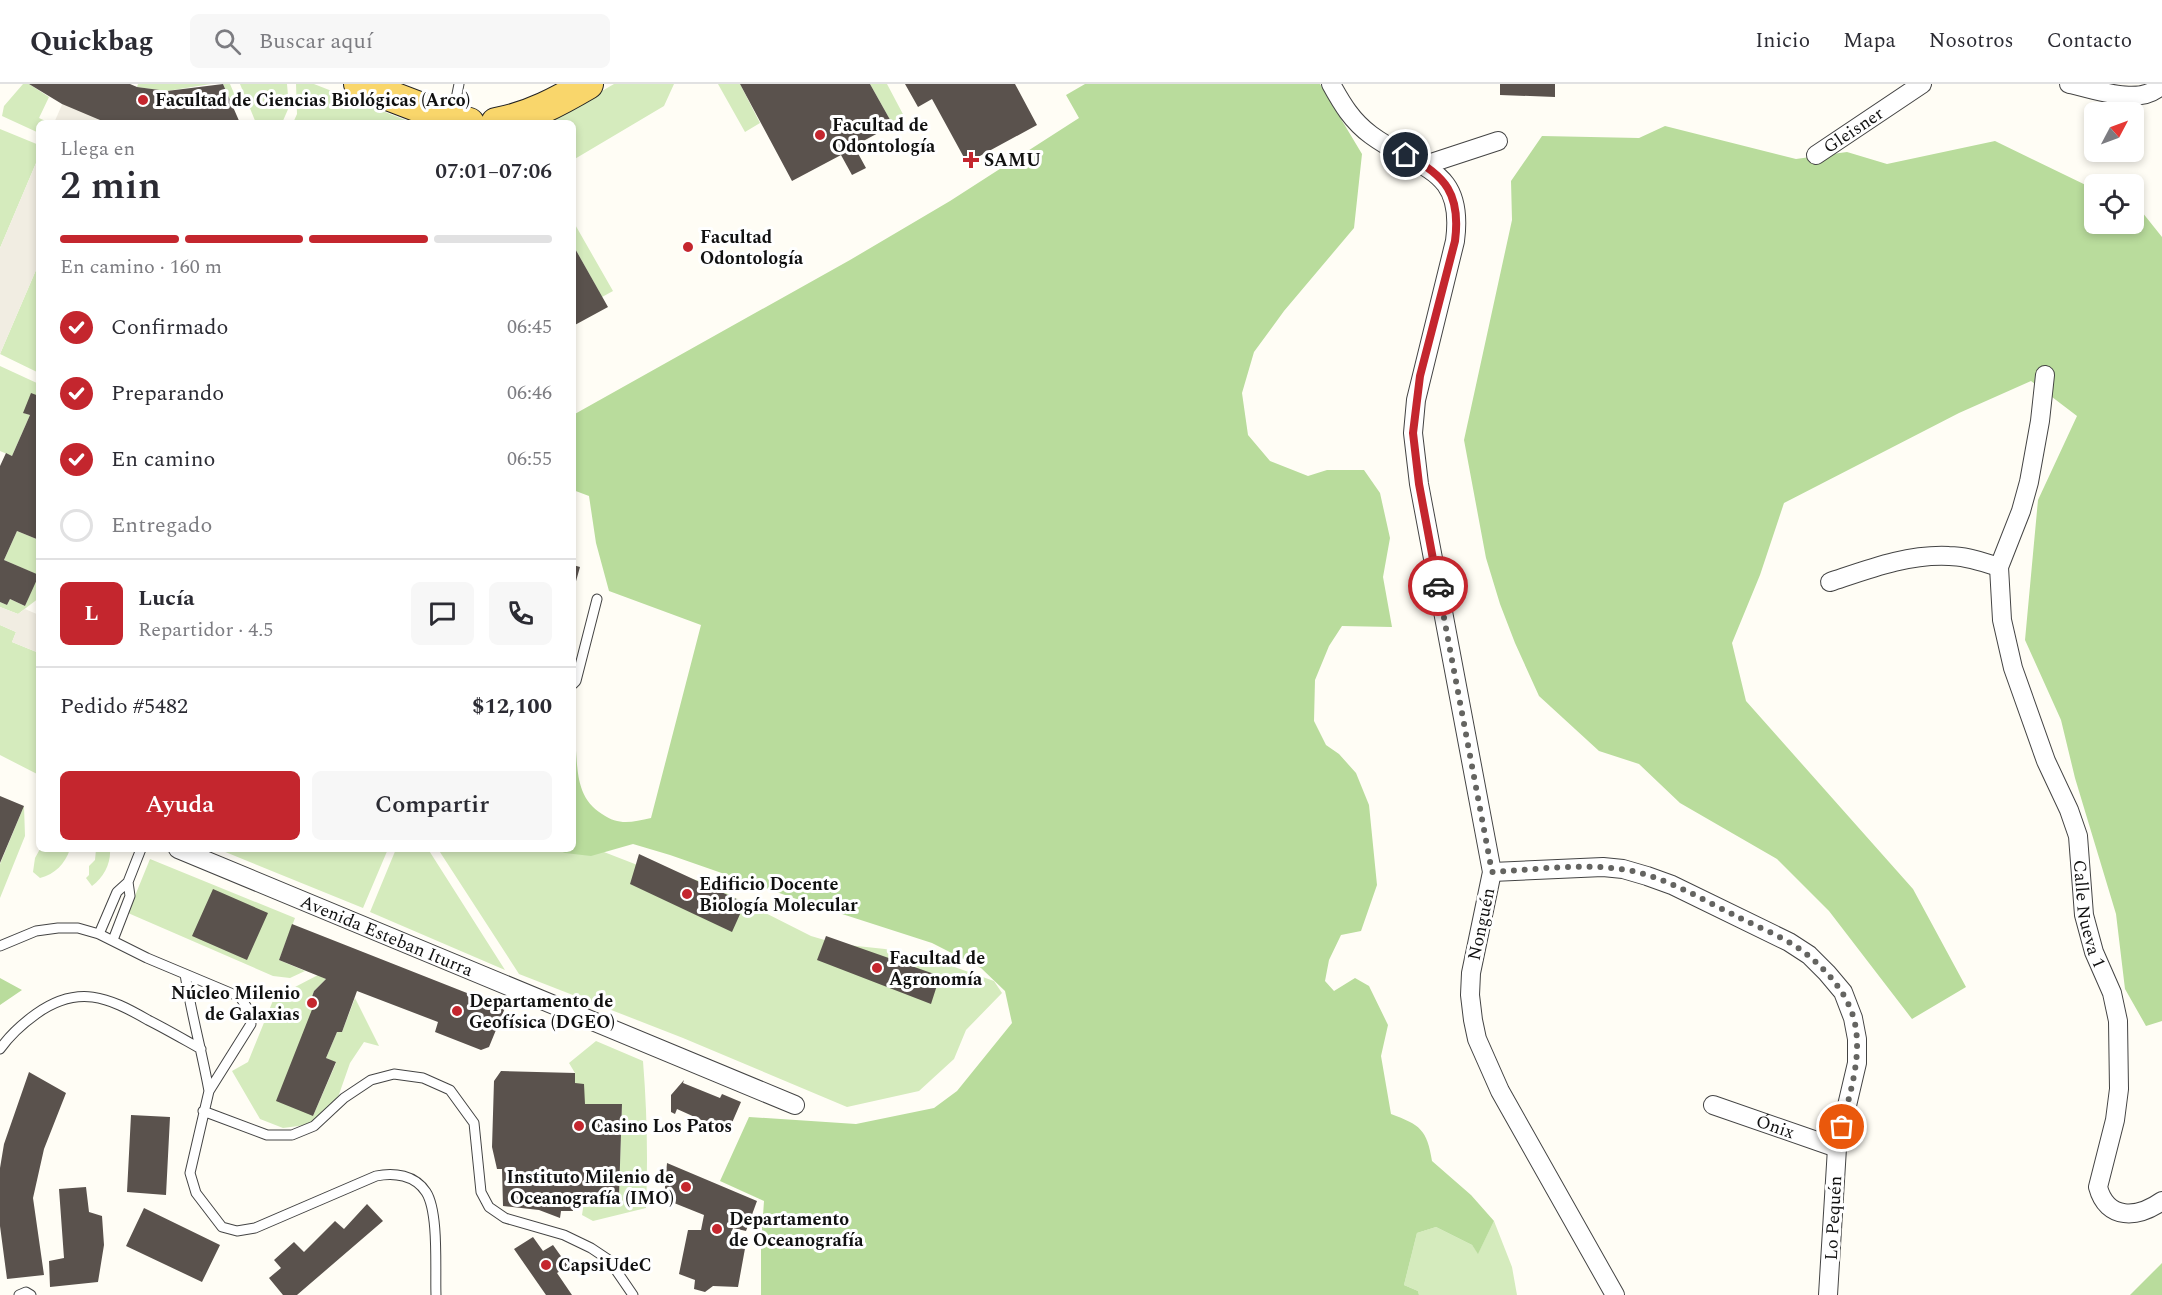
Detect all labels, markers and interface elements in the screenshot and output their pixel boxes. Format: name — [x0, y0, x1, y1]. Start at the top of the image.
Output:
search box — [190, 14, 610, 68]
text: Quickbag — [30, 20, 154, 63]
icon: search — [211, 25, 244, 58]
text: Buscar aquí — [259, 25, 373, 58]
text: Inicio — [1755, 25, 1810, 57]
text: Mapa — [1843, 25, 1896, 57]
text: Nosotros — [1929, 25, 2014, 57]
text: Contacto — [2047, 25, 2132, 57]
place label: Facultad de Ciencias Biológicas (Arco) — [155, 87, 470, 114]
marker: Facultad de Ciencias Biológicas (Arco) — [136, 93, 150, 107]
street label: Gleisner — [1818, 100, 1889, 160]
north arrow — [2084, 102, 2144, 162]
map controls — [2084, 102, 2144, 234]
place label: Facultad de Odontología — [832, 112, 936, 160]
marker: Facultad de Odontología — [813, 128, 827, 142]
pin — [1380, 129, 1431, 180]
text: Llega en — [60, 134, 135, 164]
icon: home — [1389, 138, 1422, 171]
place label: SAMU — [984, 147, 1041, 174]
marker: SAMU — [962, 151, 980, 169]
text: 07:01–07:06 — [435, 155, 552, 188]
text: 2 min — [60, 157, 161, 216]
button: locate — [2084, 174, 2144, 234]
place label: Facultad Odontología — [700, 224, 804, 272]
marker: Facultad Odontología — [681, 240, 695, 254]
text: En camino · 160 m — [60, 252, 222, 282]
icon: check — [60, 311, 93, 344]
text: Confirmado — [111, 311, 228, 344]
text: 06:45 — [507, 312, 552, 342]
icon: check — [60, 377, 93, 410]
text: Preparando — [111, 377, 224, 410]
text: 06:46 — [507, 378, 552, 408]
icon: check — [60, 443, 93, 476]
text: En camino — [111, 443, 215, 476]
text: 06:55 — [507, 444, 552, 474]
text: Entregado — [111, 509, 212, 542]
courier — [1408, 556, 1468, 616]
icon: car — [1422, 570, 1455, 603]
text: Lucía — [138, 582, 195, 615]
button: chat — [411, 582, 474, 645]
button: phone — [489, 582, 552, 645]
text: L — [84, 597, 99, 630]
text: Repartidor · 4.5 — [138, 615, 273, 645]
text: Pedido #5482 — [60, 690, 188, 723]
text: $12,100 — [472, 690, 552, 723]
button: Ayuda — [60, 771, 300, 840]
button: Compartir — [312, 771, 552, 840]
street label: Calle Nueva 1 — [2066, 859, 2112, 972]
place label: Edificio Docente Biología Molecular — [699, 871, 858, 919]
street label: Nonguén — [1461, 885, 1502, 963]
marker: Edificio Docente Biología Molecular — [680, 887, 694, 901]
street label: Avenida Esteban Iturra — [296, 888, 477, 984]
place label: Facultad de Agronomía — [889, 945, 985, 993]
marker: Facultad de Agronomía — [870, 961, 884, 975]
place label: Núcleo Milenio de Galaxias — [171, 980, 300, 1028]
place label: Departamento de Geofísica (DGEO) — [469, 988, 615, 1036]
marker: Núcleo Milenio de Galaxias — [305, 996, 319, 1010]
marker: Departamento de Geofísica (DGEO) — [450, 1004, 464, 1018]
pin — [1816, 1101, 1867, 1152]
street label: Ónix — [1752, 1108, 1798, 1146]
icon: bag — [1825, 1110, 1858, 1143]
place label: Casino Los Patos — [591, 1113, 732, 1140]
marker: Casino Los Patos — [572, 1119, 586, 1133]
place label: Instituto Milenio de Oceanografía (IMO) — [506, 1164, 674, 1212]
street label: Lo Pequén — [1818, 1175, 1849, 1261]
marker: Instituto Milenio de Oceanografía (IMO) — [679, 1180, 693, 1194]
place label: Departamento de Oceanografía — [729, 1206, 864, 1254]
marker: Departamento de Oceanografía — [710, 1222, 724, 1236]
place label: CapsiUdeC — [558, 1252, 651, 1279]
marker: CapsiUdeC — [539, 1258, 553, 1272]

